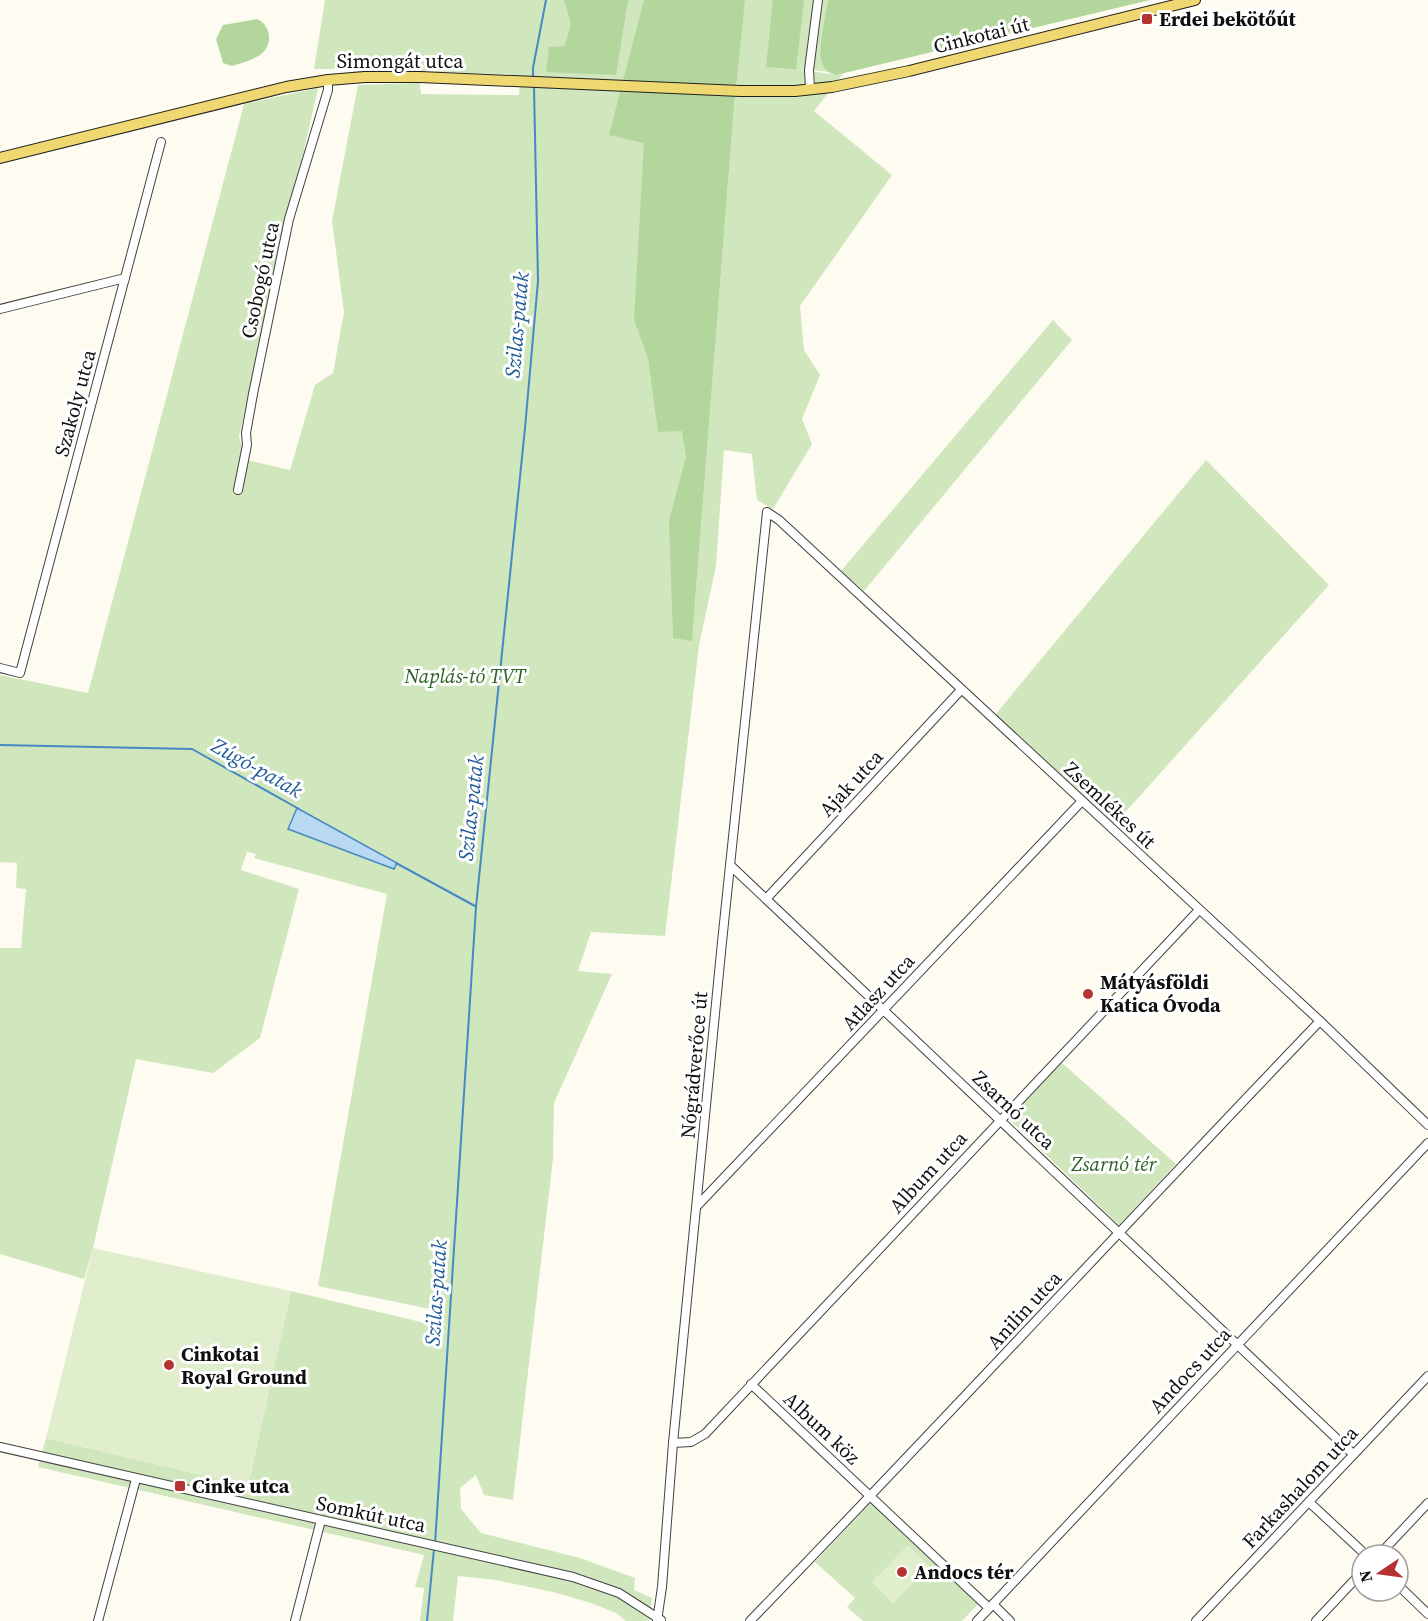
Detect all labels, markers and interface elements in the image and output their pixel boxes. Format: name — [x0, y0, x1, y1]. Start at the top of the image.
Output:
place label: Erdei bekötőút — [1159, 5, 1296, 33]
street label: Cinkotai út — [930, 10, 1032, 60]
marker: Erdei bekötőút — [1140, 12, 1154, 26]
street label: Simongát utca — [337, 47, 464, 75]
street label: Csobogó utca — [234, 218, 286, 341]
water label: Szilas-patak — [497, 271, 536, 379]
street label: Szakoly utca — [47, 346, 103, 460]
park label: Naplás-tó TVT — [403, 662, 527, 690]
water label: Zúgó-patak — [206, 730, 308, 804]
street label: Ajak utca — [813, 743, 890, 823]
water label: Szilas-patak — [451, 754, 490, 862]
street label: Zsemlékes út — [1058, 755, 1162, 855]
street label: Atlasz utca — [835, 947, 921, 1037]
place label: Mátyásföldi Katica Óvoda — [1100, 968, 1221, 1019]
marker: Mátyásföldi Katica Óvoda — [1081, 987, 1095, 1001]
street label: Nógrádverőce út — [674, 990, 714, 1140]
street label: Zsarnó utca — [966, 1064, 1062, 1156]
street label: Album utca — [883, 1124, 974, 1219]
park label: Zsarnó tér — [1071, 1150, 1157, 1178]
water label: Szilas-patak — [417, 1239, 454, 1347]
street label: Anilin utca — [980, 1264, 1068, 1355]
street label: Andocs utca — [1143, 1320, 1238, 1419]
place label: Cinkotai Royal Ground — [181, 1340, 307, 1391]
marker: Cinkotai Royal Ground — [162, 1358, 176, 1372]
street label: Album köz — [778, 1385, 866, 1471]
street label: Farkashalom utca — [1236, 1419, 1365, 1555]
place label: Cinke utca — [192, 1472, 290, 1500]
marker: Cinke utca — [173, 1479, 187, 1493]
street label: Somkút utca — [314, 1489, 429, 1539]
north arrow — [1350, 1543, 1410, 1603]
place label: Andocs tér — [914, 1558, 1014, 1586]
marker: Andocs tér — [895, 1565, 909, 1579]
text: N — [1353, 1568, 1377, 1585]

